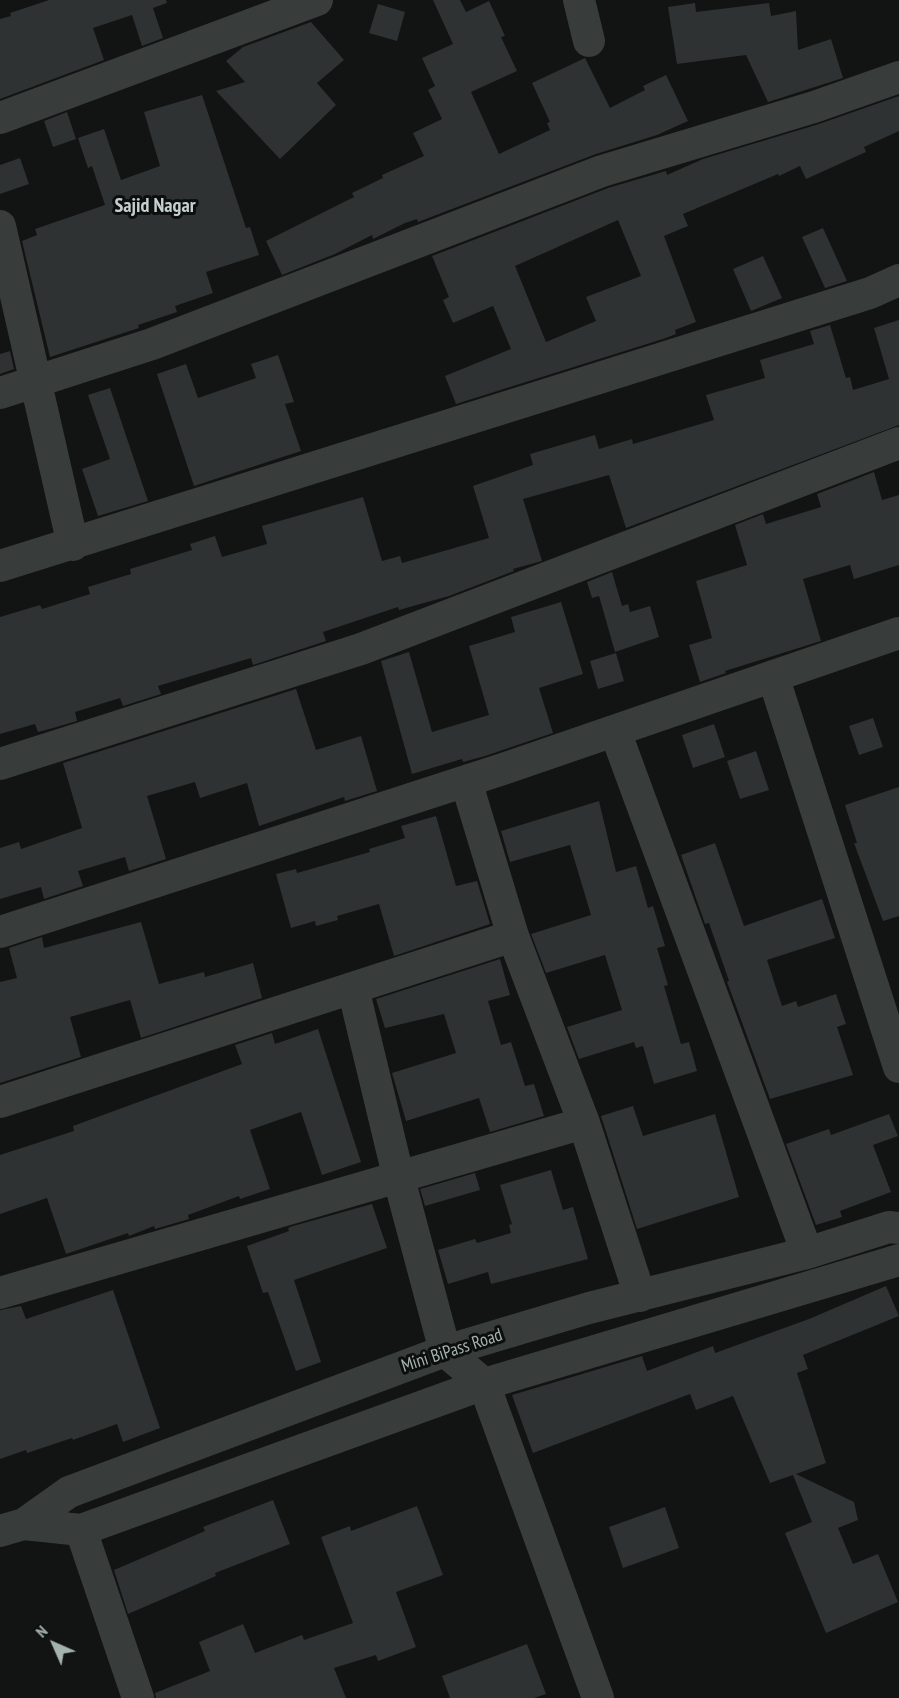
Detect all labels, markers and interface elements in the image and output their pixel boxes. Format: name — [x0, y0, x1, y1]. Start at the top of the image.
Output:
district label: Sajid Nagar — [114, 194, 196, 218]
street label: Mini BiPass Road — [399, 1325, 505, 1377]
north arrow — [24, 1614, 84, 1674]
text: N — [31, 1621, 51, 1641]

